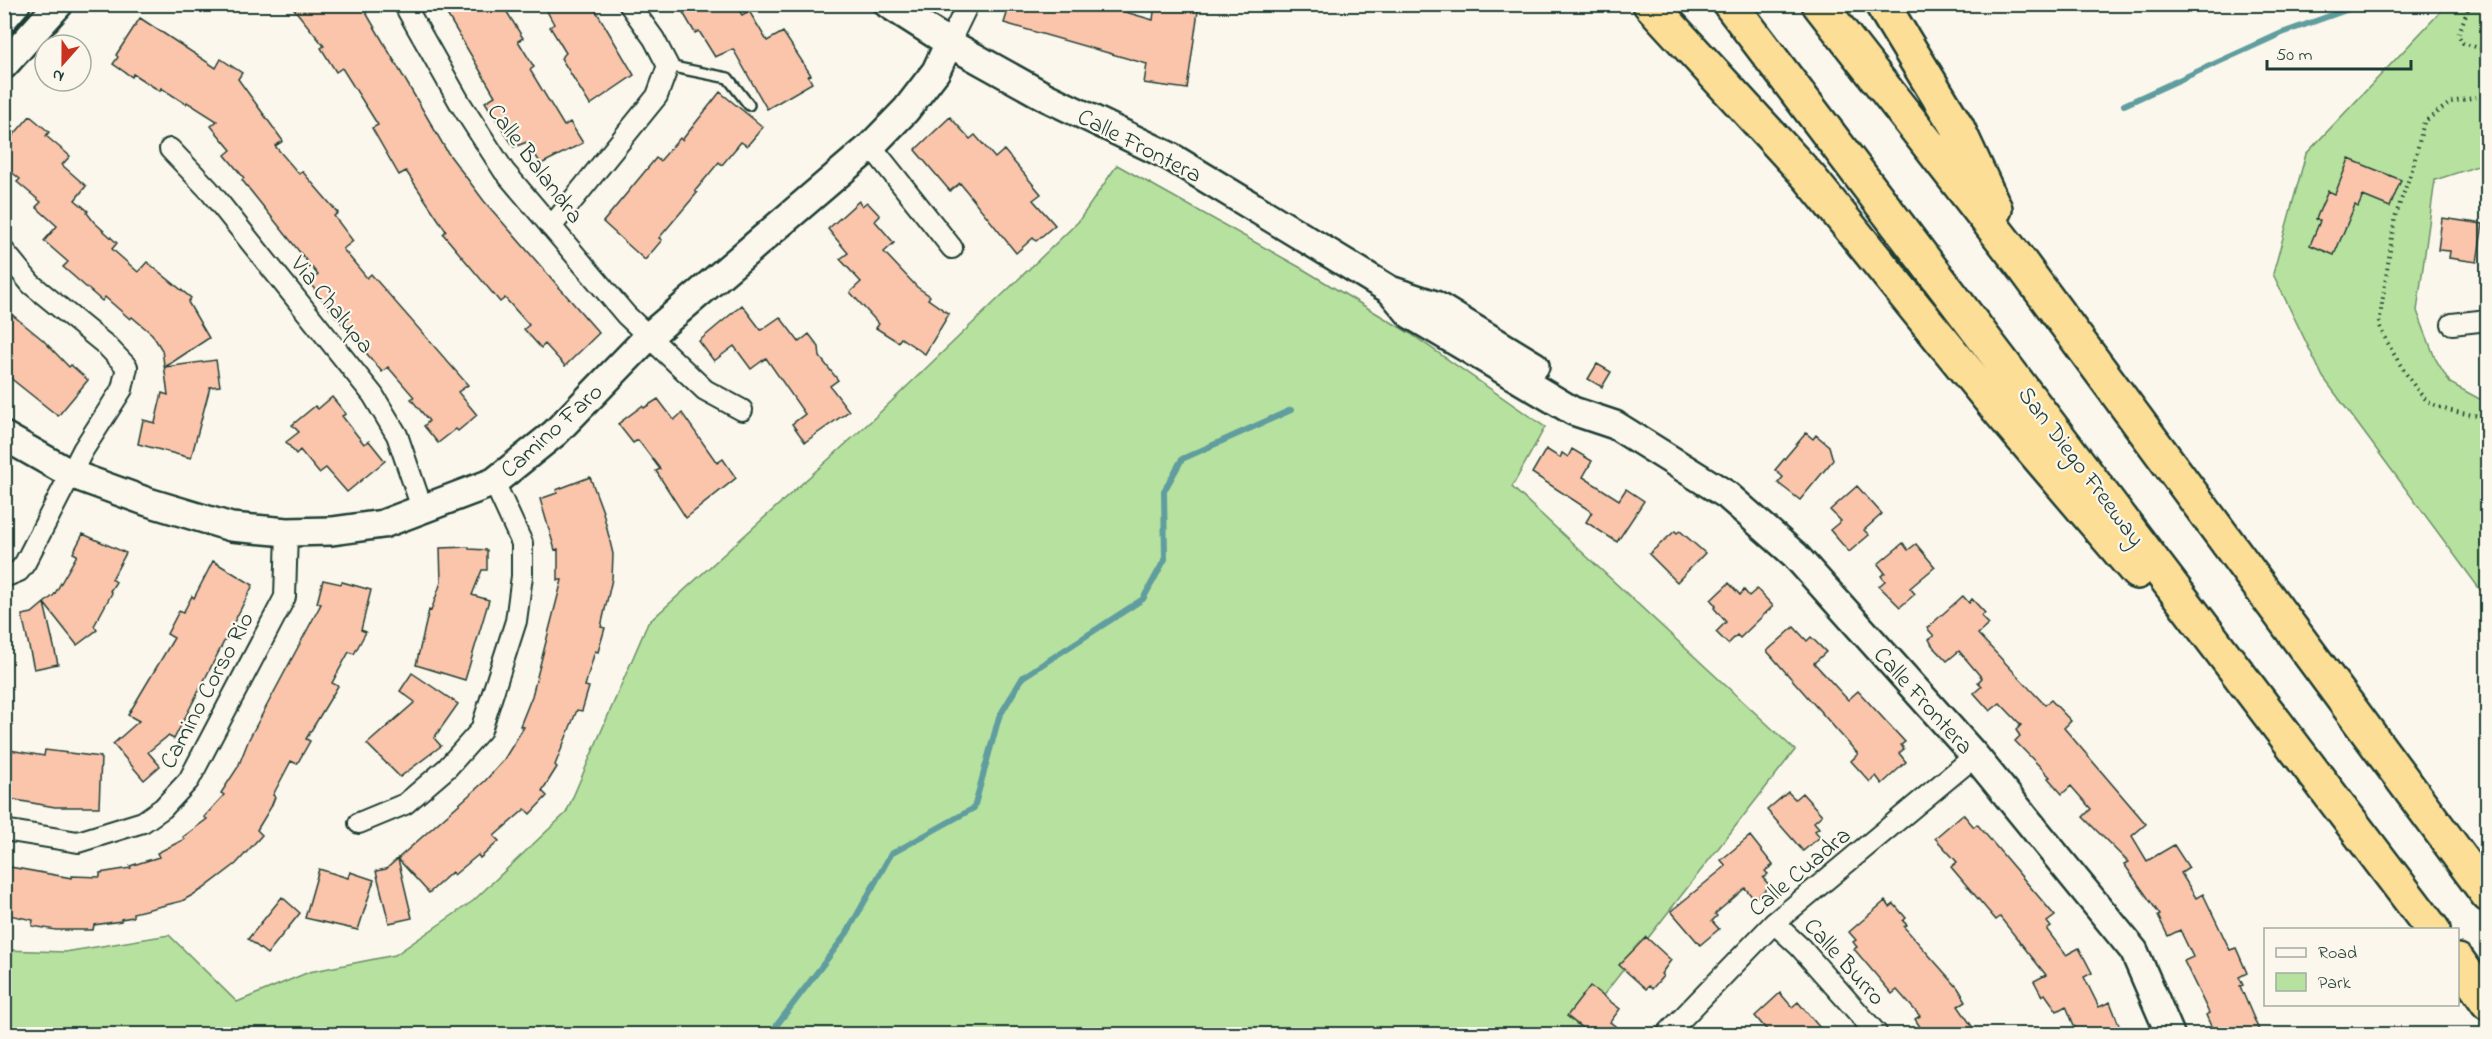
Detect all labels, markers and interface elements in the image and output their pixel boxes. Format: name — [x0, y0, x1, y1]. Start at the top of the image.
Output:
north arrow — [33, 33, 93, 93]
scale bar — [2267, 33, 2411, 71]
text: 50 m — [2276, 43, 2313, 69]
text: N — [49, 62, 68, 88]
street label: Calle Balandra — [477, 97, 591, 232]
street label: Calle Frontera — [1071, 101, 1207, 194]
street label: Via Chalupa — [280, 248, 381, 362]
street label: Camino Faro — [493, 376, 612, 488]
street label: San Diego Freeway — [2007, 380, 2152, 556]
street label: Camino Corso Rio — [152, 606, 264, 776]
street label: Calle Frontera — [1864, 640, 1981, 764]
street label: Calle Cuadra — [1742, 819, 1860, 926]
street label: Calle Burro — [1794, 911, 1892, 1015]
legend — [2264, 928, 2459, 1006]
text: Road — [2318, 941, 2357, 967]
text: Park — [2318, 971, 2351, 997]

